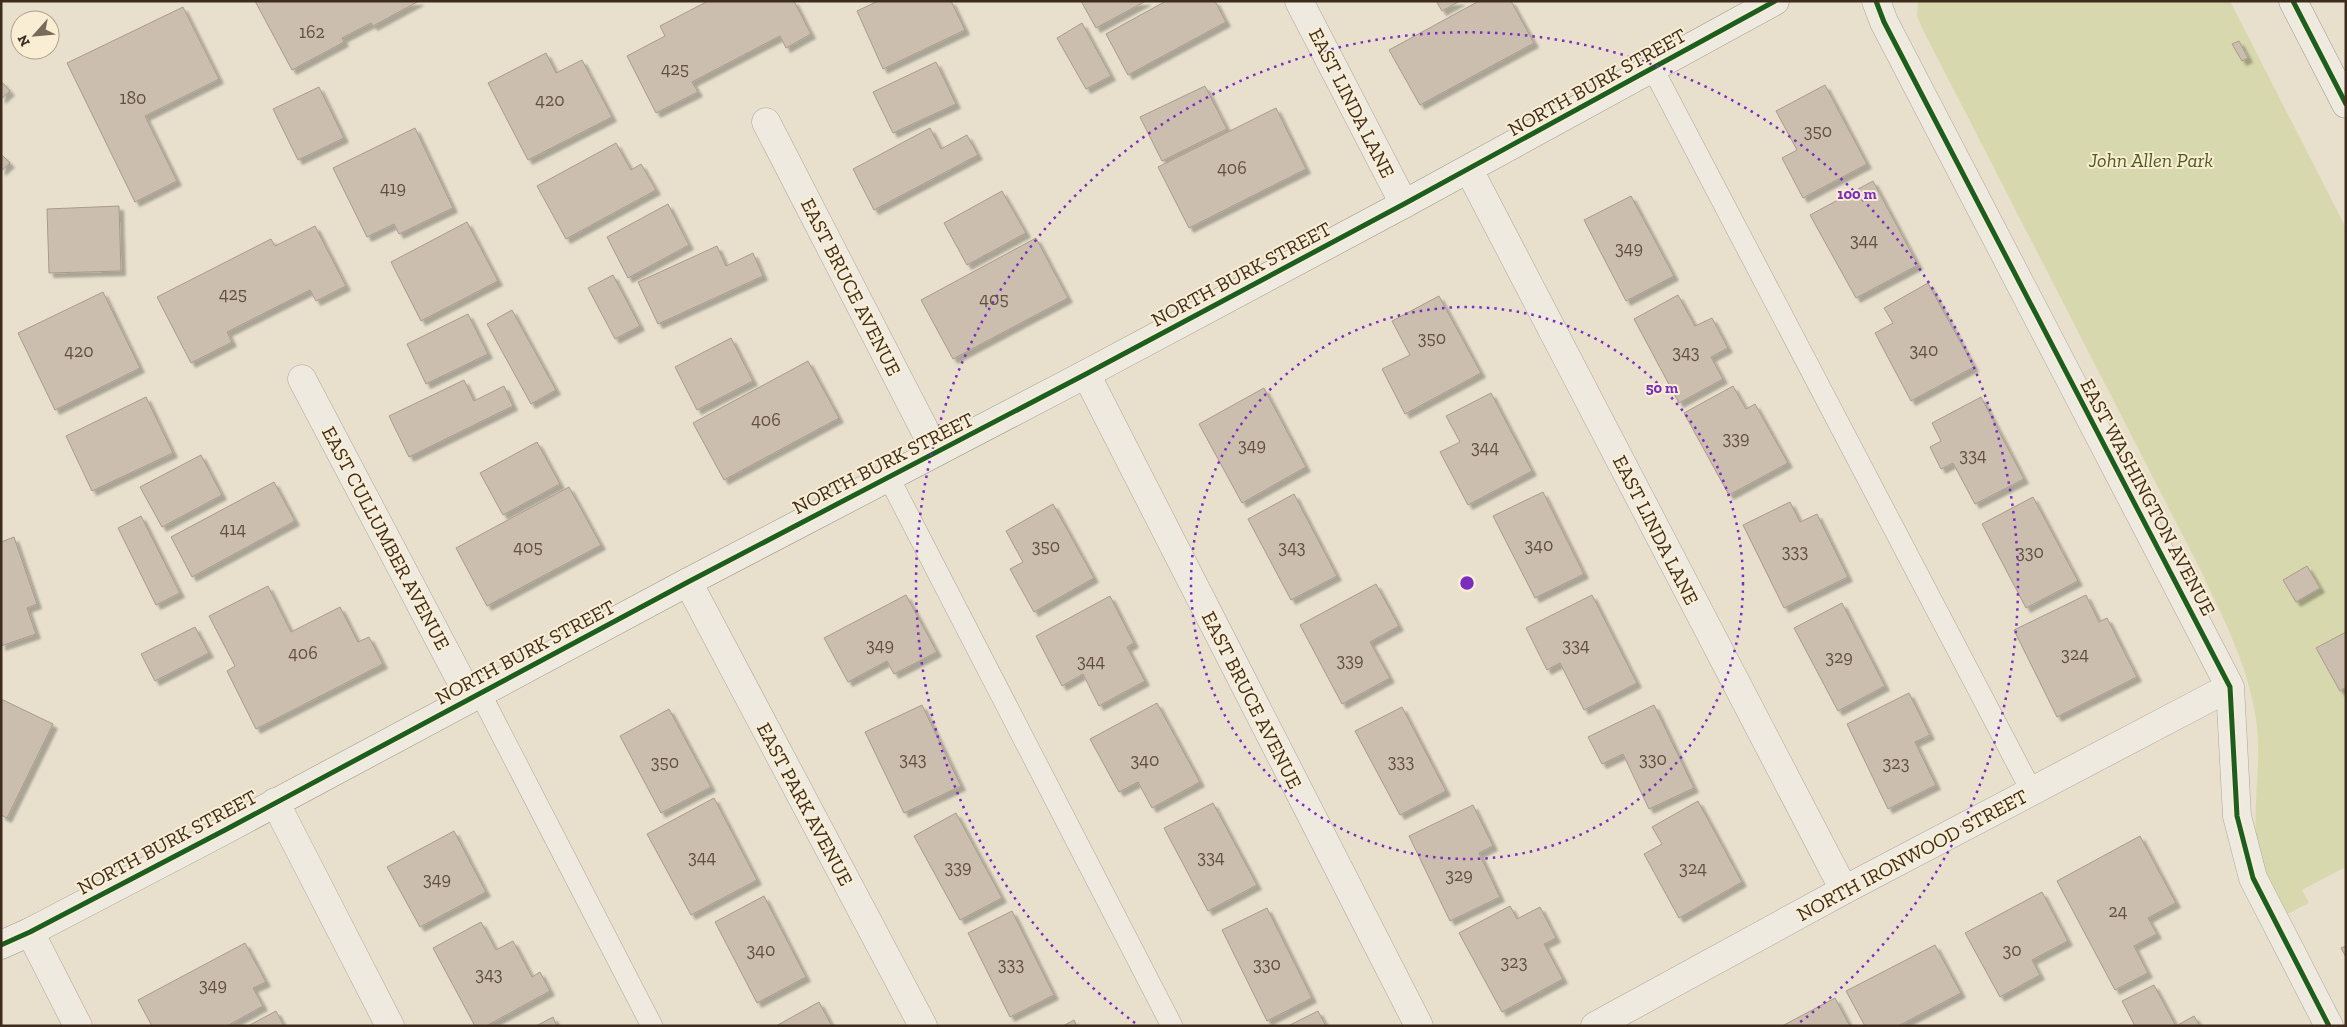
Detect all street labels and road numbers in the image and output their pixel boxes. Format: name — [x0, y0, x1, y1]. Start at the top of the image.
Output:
street label: NORTH BURK STREET — [1504, 23, 1690, 141]
street label: EAST LINDA LANE — [1304, 24, 1400, 182]
street label: EAST BRUCE AVENUE — [796, 194, 906, 380]
street label: NORTH BURK STREET — [1147, 216, 1335, 332]
street label: EAST WASHINGTON AVENUE — [2075, 374, 2221, 620]
street label: NORTH BURK STREET — [788, 407, 978, 519]
street label: EAST CULLUMBER AVENUE — [317, 422, 455, 654]
street label: EAST LINDA LANE — [1608, 451, 1704, 609]
street label: NORTH BURK STREET — [431, 594, 619, 710]
street label: EAST BRUCE AVENUE — [1197, 607, 1307, 793]
street label: EAST PARK AVENUE — [752, 718, 858, 890]
street label: NORTH BURK STREET — [73, 784, 261, 900]
street label: NORTH IRONWOOD STREET — [1793, 784, 2031, 926]

